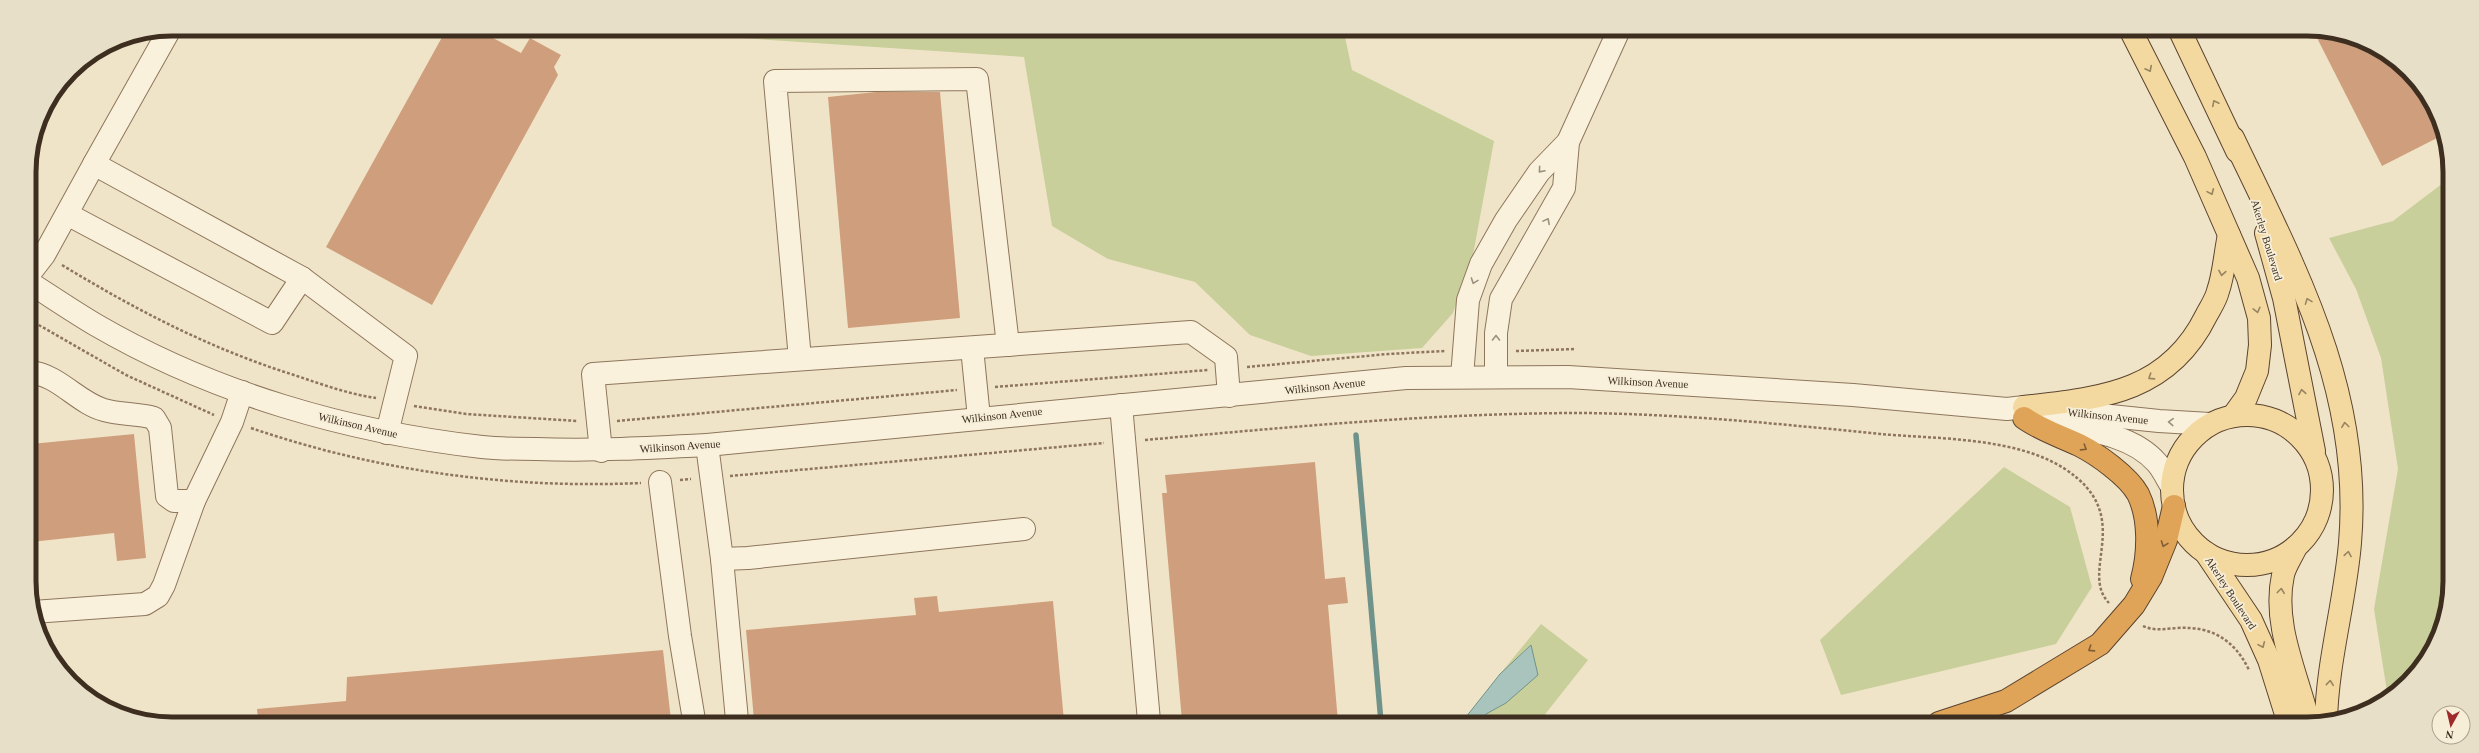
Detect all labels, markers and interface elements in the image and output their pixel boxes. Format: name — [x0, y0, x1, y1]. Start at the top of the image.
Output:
one-way arrow — [2144, 65, 2151, 72]
one-way arrow — [2212, 100, 2220, 108]
one-way arrow — [1539, 166, 1546, 173]
one-way arrow — [2206, 188, 2214, 196]
street label: Akerley Boulevard — [2249, 198, 2285, 282]
one-way arrow — [1542, 217, 1549, 225]
one-way arrow — [2218, 270, 2227, 276]
one-way arrow — [1471, 278, 1479, 285]
one-way arrow — [2305, 297, 2313, 304]
one-way arrow — [2252, 307, 2260, 314]
one-way arrow — [1492, 335, 1500, 341]
one-way arrow — [2148, 372, 2155, 380]
street label: Wilkinson Avenue — [1607, 374, 1689, 390]
street label: Wilkinson Avenue — [1284, 376, 1366, 396]
one-way arrow — [2298, 389, 2307, 395]
street label: Wilkinson Avenue — [961, 405, 1043, 425]
street label: Wilkinson Avenue — [2067, 406, 2149, 426]
street label: Wilkinson Avenue — [317, 410, 399, 440]
one-way arrow — [2168, 418, 2174, 426]
one-way arrow — [2341, 422, 2350, 428]
street label: Wilkinson Avenue — [639, 437, 721, 455]
one-way arrow — [2079, 444, 2086, 451]
one-way arrow — [2161, 541, 2169, 548]
one-way arrow — [2343, 551, 2352, 557]
street label: Akerley Boulevard — [2203, 555, 2259, 632]
one-way arrow — [2276, 588, 2285, 594]
one-way arrow — [2257, 641, 2265, 648]
one-way arrow — [2088, 644, 2095, 652]
one-way arrow — [2325, 680, 2334, 686]
north arrow — [2431, 705, 2471, 745]
text: N — [2445, 728, 2454, 741]

